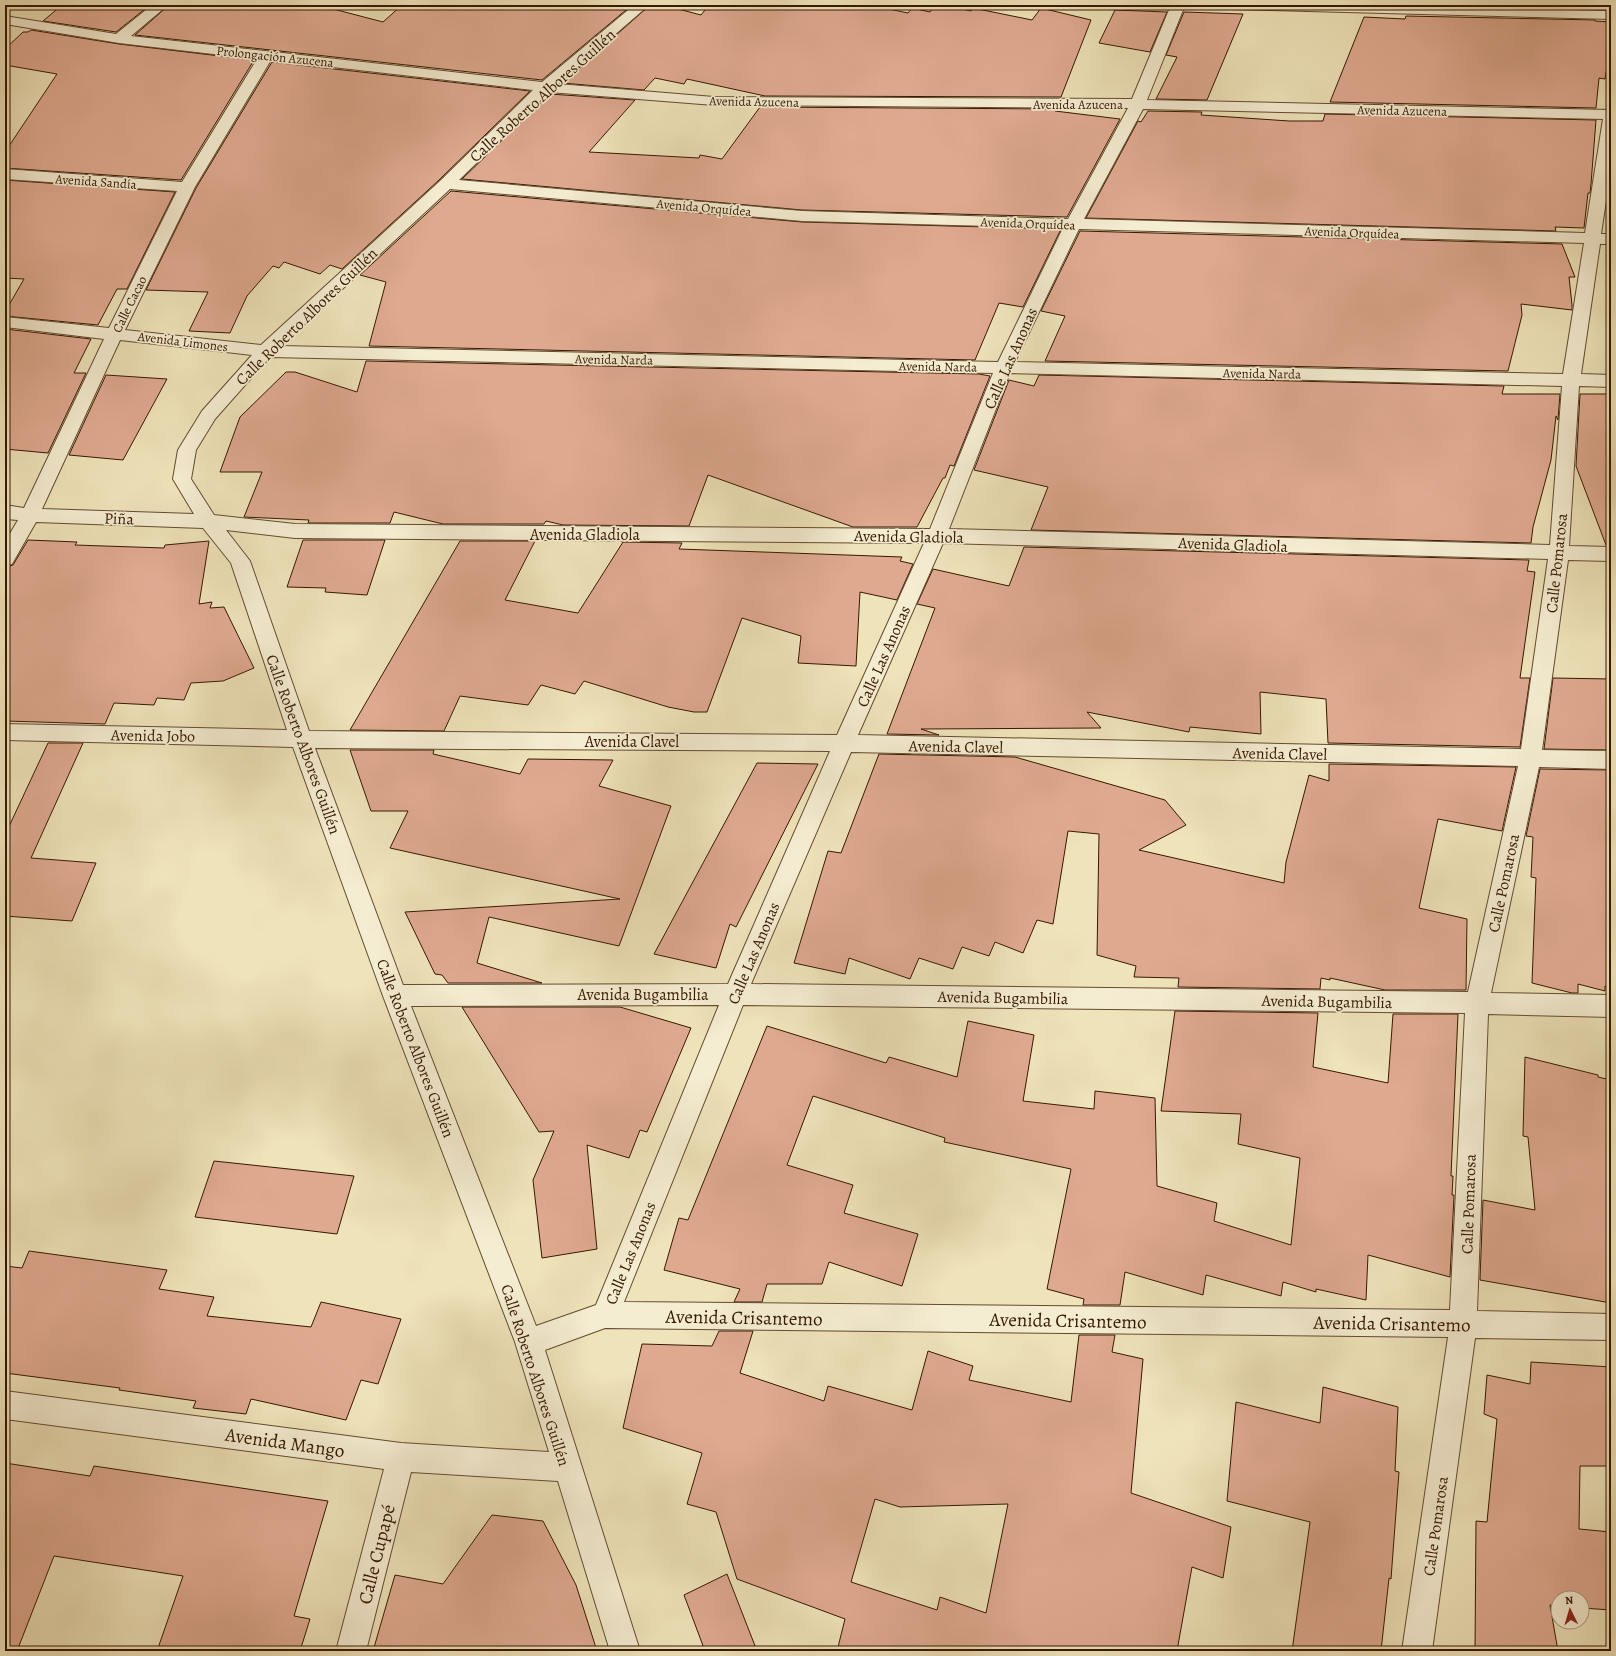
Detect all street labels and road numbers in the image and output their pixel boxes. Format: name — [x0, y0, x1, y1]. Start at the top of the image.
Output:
street label: Calle Roberto Albores Guillén — [465, 24, 621, 167]
street label: Prolongación Azucena — [215, 42, 334, 71]
street label: Avenida Azucena — [708, 92, 799, 111]
street label: Avenida Azucena — [1032, 96, 1123, 113]
street label: Avenida Azucena — [1356, 101, 1447, 120]
street label: Avenida Sandía — [54, 170, 137, 193]
street label: Avenida Orquídea — [655, 195, 752, 220]
street label: Avenida Orquídea — [979, 213, 1076, 234]
street label: Avenida Orquídea — [1303, 222, 1400, 243]
street label: Calle Roberto Albores Guillén — [231, 243, 383, 391]
street label: Calle Cacao — [108, 273, 150, 335]
street label: Calle Las Anonas — [979, 304, 1043, 413]
street label: Avenida Limones — [136, 327, 229, 355]
street label: Avenida Narda — [574, 350, 653, 369]
street label: Avenida Narda — [898, 357, 977, 376]
street label: Avenida Narda — [1222, 364, 1301, 383]
street label: Piña — [104, 507, 135, 531]
street label: Calle Pomarosa — [1541, 512, 1573, 614]
street label: Avenida Gladiola — [529, 524, 640, 546]
street label: Avenida Gladiola — [853, 525, 965, 549]
street label: Avenida Gladiola — [1177, 532, 1289, 558]
street label: Calle Las Anonas — [852, 602, 916, 711]
street label: Calle Roberto Albores Guillén — [260, 651, 346, 837]
street label: Avenida Jobo — [110, 724, 195, 748]
street label: Avenida Clavel — [584, 731, 679, 753]
street label: Avenida Clavel — [908, 735, 1004, 759]
street label: Avenida Clavel — [1232, 742, 1328, 766]
street label: Calle Pomarosa — [1483, 831, 1525, 935]
street label: Calle Las Anonas — [722, 899, 785, 1008]
street label: Calle Roberto Albores Guillén — [371, 956, 459, 1141]
street label: Avenida Bugambilia — [577, 984, 709, 1006]
street label: Avenida Bugambilia — [936, 986, 1069, 1010]
street label: Avenida Bugambilia — [1260, 990, 1393, 1014]
street label: Calle Pomarosa — [1456, 1153, 1482, 1255]
street label: Calle Las Anonas — [600, 1199, 662, 1308]
street label: Calle Roberto Albores Guillén — [495, 1282, 575, 1469]
street label: Avenida Crisantemo — [664, 1304, 823, 1332]
street label: Avenida Crisantemo — [988, 1307, 1147, 1335]
street label: Avenida Crisantemo — [1312, 1310, 1471, 1338]
street label: Avenida Mango — [223, 1422, 346, 1464]
street label: Calle Pomarosa — [1418, 1474, 1454, 1577]
street label: Calle Cupapé — [352, 1502, 402, 1607]

